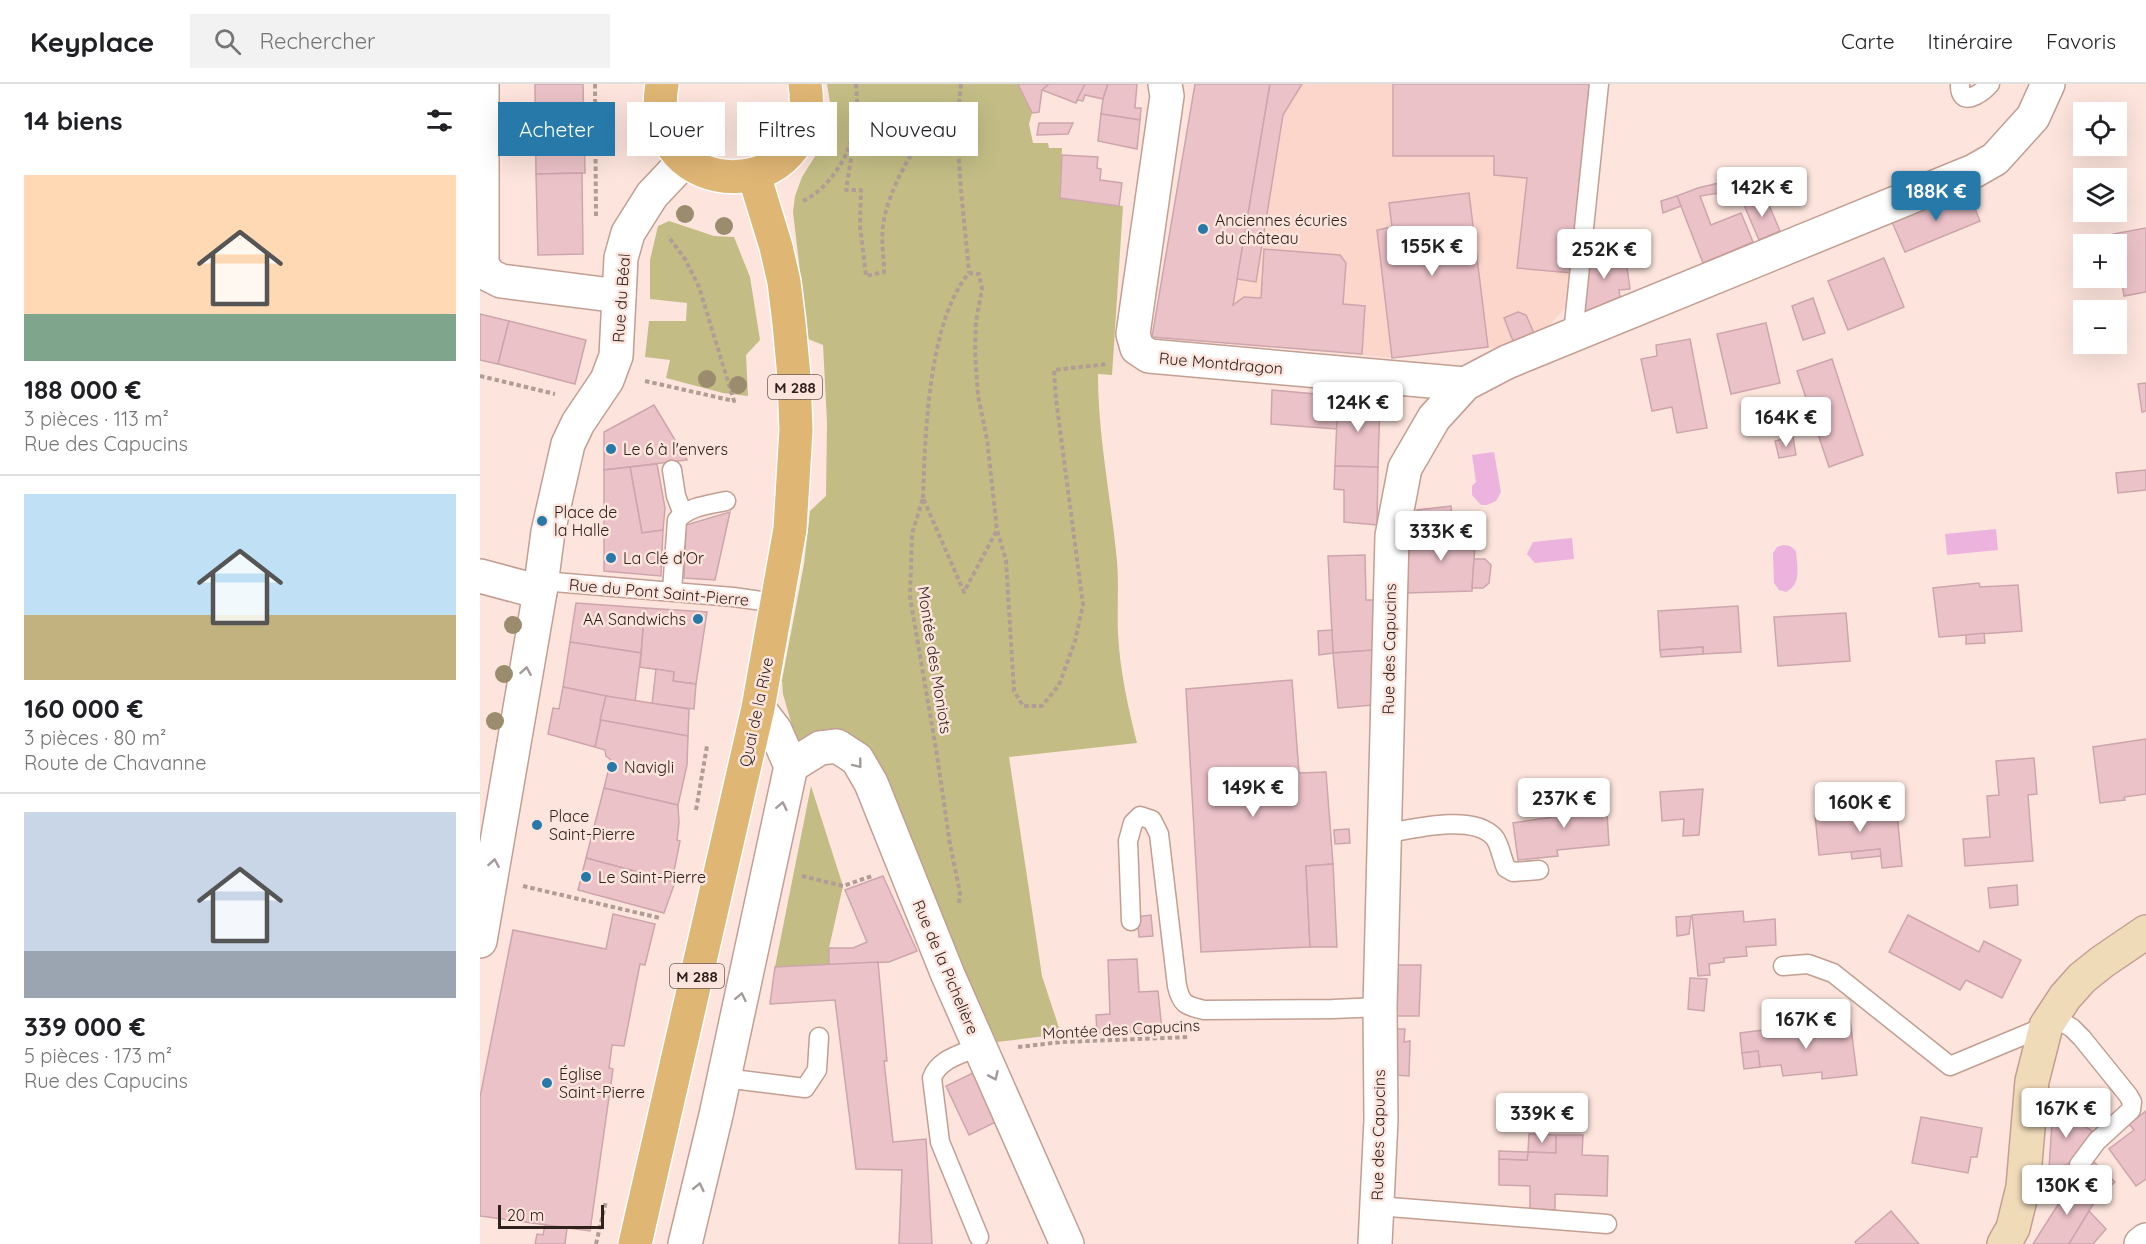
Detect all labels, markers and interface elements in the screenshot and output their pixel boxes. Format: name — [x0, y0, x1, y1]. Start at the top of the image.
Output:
search box — [190, 14, 610, 68]
text: Keyplace — [30, 24, 154, 59]
icon: search — [211, 25, 244, 58]
text: Rechercher — [259, 27, 376, 55]
text: Carte — [1841, 28, 1895, 54]
text: Itinéraire — [1928, 28, 2013, 54]
text: Favoris — [2046, 28, 2116, 54]
chip: Acheter — [498, 102, 615, 156]
chip: Louer — [627, 102, 725, 156]
chip: Filtres — [737, 102, 837, 156]
chip: Nouveau — [849, 102, 978, 156]
map controls — [2073, 102, 2127, 354]
button: locate — [2073, 102, 2127, 156]
text: 14 biens — [24, 104, 123, 137]
icon: filters — [423, 104, 456, 137]
pin: 142K € — [1713, 167, 1811, 218]
button: layers — [2073, 168, 2127, 222]
pin: 188K € — [1887, 171, 1985, 222]
text: 142K € — [1731, 174, 1793, 199]
text: 188K € — [1906, 178, 1966, 203]
place label: Anciennes écuries du château — [1215, 210, 1347, 248]
icon: home — [186, 214, 294, 322]
marker: Anciennes écuries du château — [1196, 222, 1210, 236]
pin: 155K € — [1383, 226, 1481, 277]
pin: 252K € — [1555, 229, 1653, 280]
text: 155K € — [1401, 233, 1463, 258]
button: + — [2073, 234, 2127, 288]
text: 252K € — [1571, 236, 1637, 261]
street label: Rue du Béal — [608, 253, 634, 343]
button: − — [2073, 300, 2127, 354]
street label: Rue Montdragon — [1158, 348, 1284, 378]
text: 188 000 € — [24, 373, 141, 406]
road number: M 288 — [768, 375, 822, 399]
pin: 124K € — [1309, 382, 1407, 433]
text: 124K € — [1327, 389, 1389, 414]
pin: 164K € — [1737, 397, 1835, 448]
text: 164K € — [1755, 404, 1817, 429]
text: 3 pièces · 113 m² — [24, 406, 169, 431]
text: Rue des Capucins — [24, 431, 188, 456]
place label: Le 6 à l'envers — [623, 439, 728, 459]
marker: Le 6 à l'envers — [604, 442, 618, 456]
place label: Place de la Halle — [554, 502, 617, 540]
pin: 333K € — [1392, 511, 1490, 562]
marker: Place de la Halle — [535, 514, 549, 528]
text: 333K € — [1409, 518, 1473, 543]
icon: home — [186, 533, 294, 641]
place label: La Clé d'Or — [623, 548, 704, 568]
marker: La Clé d'Or — [604, 551, 618, 565]
street label: Rue du Pont Saint-Pierre — [568, 574, 750, 610]
street label: Rue des Capucins — [1378, 583, 1400, 715]
street label: Montée des Moniots — [913, 585, 957, 735]
place label: AA Sandwichs — [583, 609, 686, 629]
marker: AA Sandwichs — [691, 612, 705, 626]
street label: Quai de la Rive — [735, 655, 777, 769]
one-way arrow — [520, 666, 532, 675]
text: 160 000 € — [24, 692, 143, 725]
text: 3 pièces · 80 m² — [24, 725, 166, 750]
text: Route de Chavanne — [24, 750, 206, 775]
place label: Navigli — [624, 757, 674, 777]
one-way arrow — [851, 757, 862, 768]
marker: Navigli — [605, 760, 619, 774]
pin: 149K € — [1204, 767, 1302, 818]
text: 149K € — [1222, 774, 1284, 799]
pin: 237K € — [1515, 778, 1613, 829]
pin: 160K € — [1811, 782, 1909, 833]
text: 237K € — [1532, 785, 1596, 810]
text: 160K € — [1829, 789, 1891, 814]
one-way arrow — [775, 801, 788, 811]
place label: Place Saint-Pierre — [549, 806, 635, 844]
marker: Place Saint-Pierre — [530, 818, 544, 832]
icon: home — [186, 851, 294, 959]
one-way arrow — [487, 858, 499, 868]
place label: Le Saint-Pierre — [598, 867, 706, 887]
marker: Le Saint-Pierre — [579, 870, 593, 884]
street label: Rue de la Pichelière — [909, 897, 983, 1037]
road number: M 288 — [670, 964, 724, 988]
one-way arrow — [734, 992, 747, 1002]
pin: 167K € — [1757, 999, 1855, 1050]
text: 167K € — [1775, 1006, 1837, 1031]
text: 339 000 € — [24, 1010, 145, 1043]
street label: Montée des Capucins — [1042, 1015, 1200, 1043]
text: 5 pièces · 173 m² — [24, 1043, 172, 1068]
place label: Église Saint-Pierre — [559, 1064, 645, 1102]
text: Rue des Capucins — [24, 1068, 188, 1093]
street label: Rue des Capucins — [1367, 1069, 1389, 1201]
one-way arrow — [987, 1070, 999, 1081]
marker: Église Saint-Pierre — [540, 1076, 554, 1090]
pin: 167K € — [2017, 1088, 2115, 1139]
pin: 339K € — [1493, 1093, 1591, 1144]
text: 167K € — [2035, 1095, 2097, 1120]
text: 339K € — [1510, 1100, 1574, 1125]
pin: 130K € — [2018, 1165, 2116, 1216]
text: 130K € — [2036, 1172, 2098, 1197]
one-way arrow — [691, 1182, 704, 1192]
scale bar — [498, 1202, 604, 1230]
text: 20 m — [507, 1205, 544, 1225]

